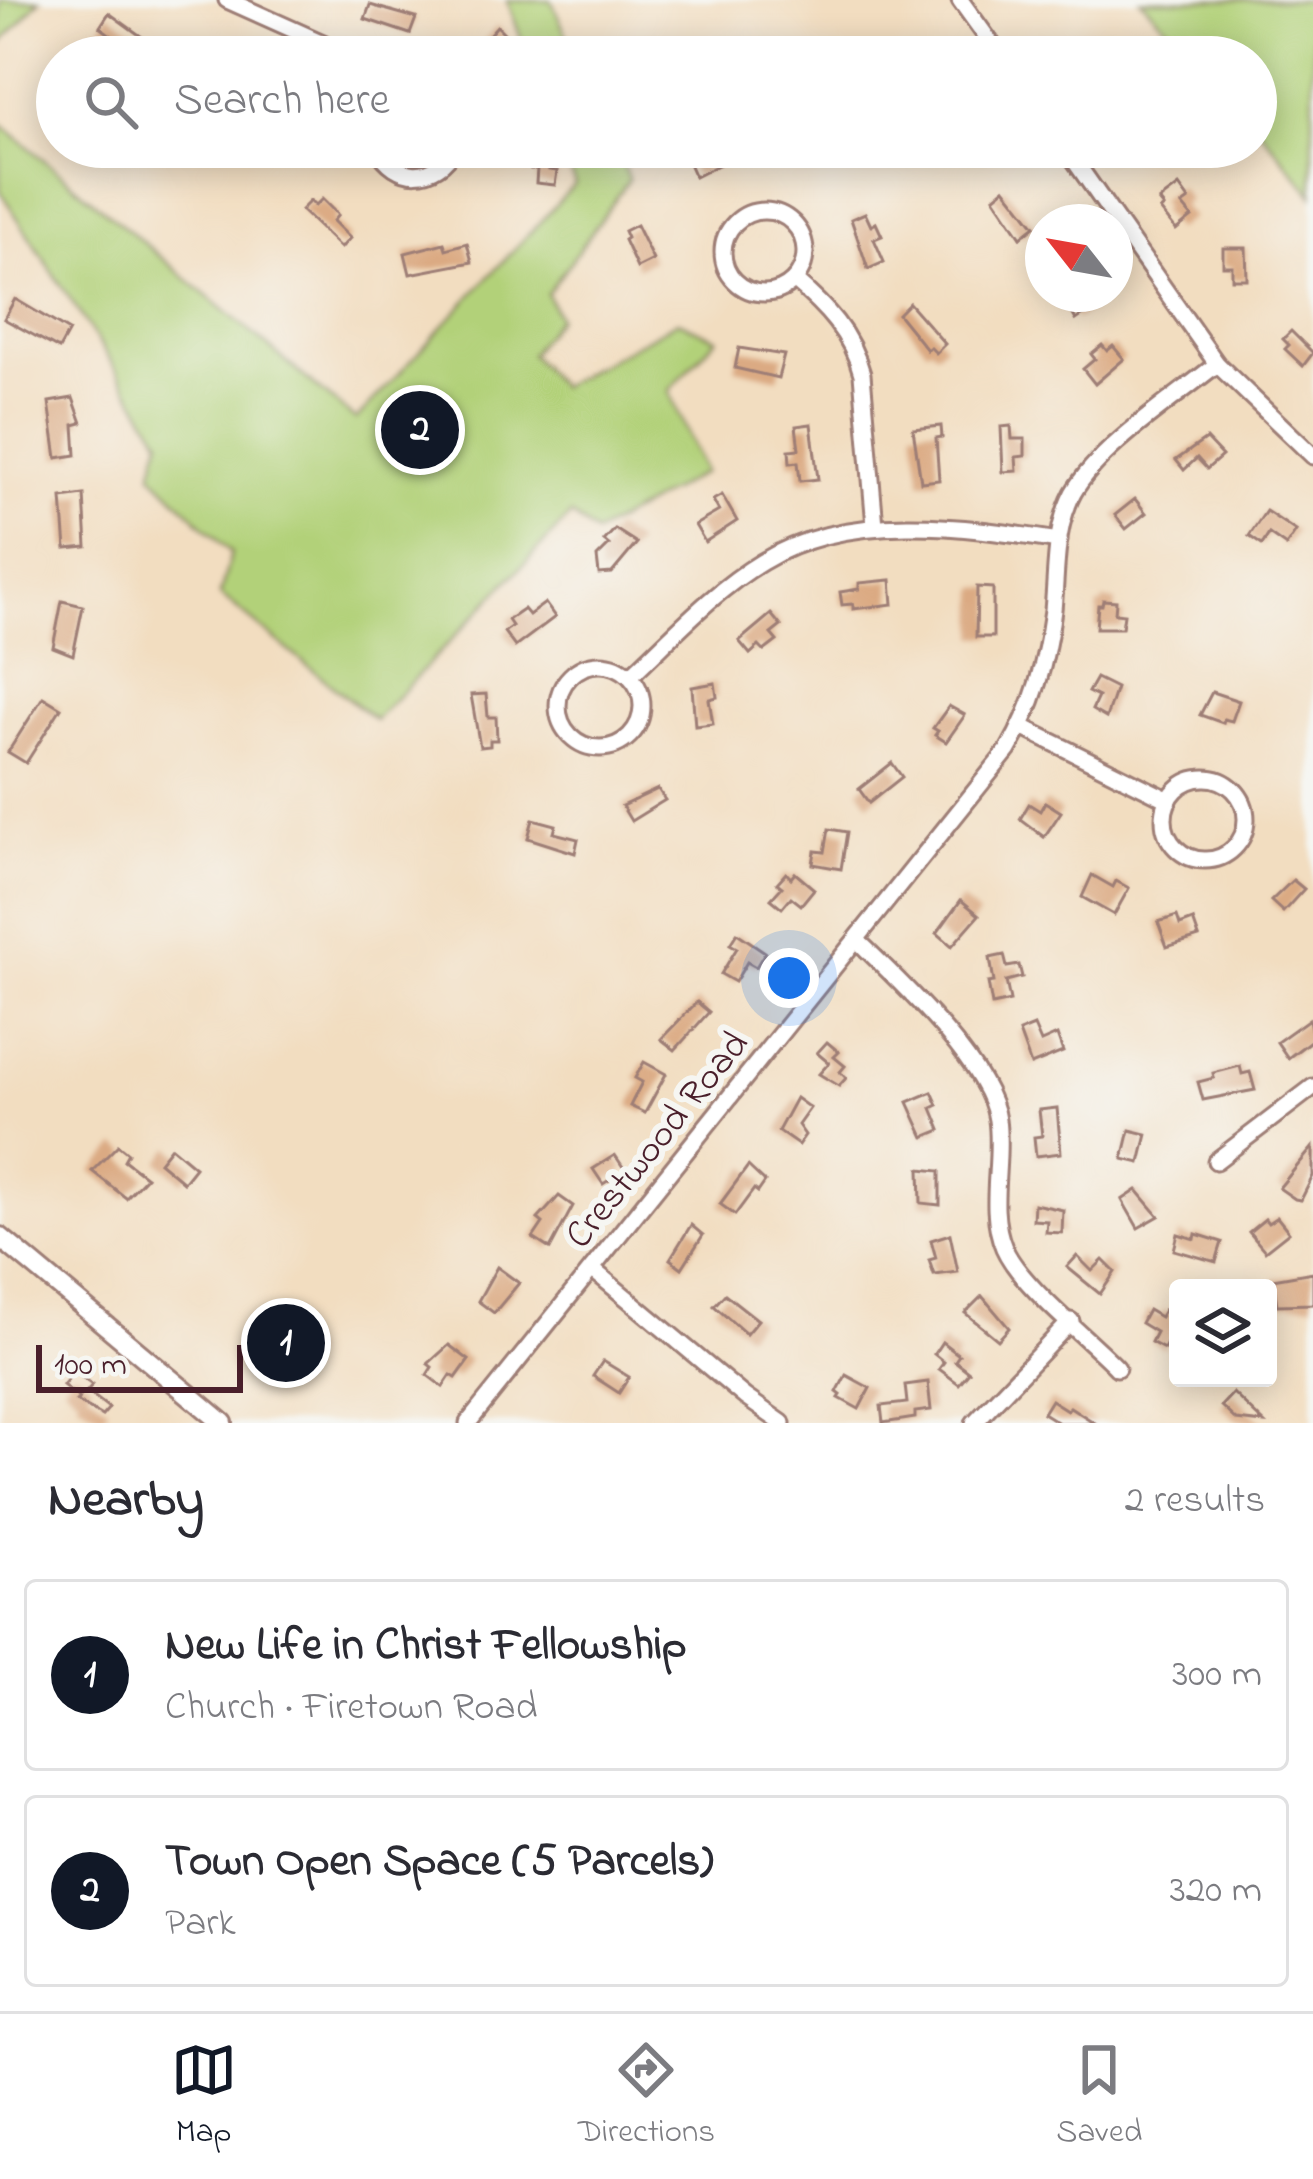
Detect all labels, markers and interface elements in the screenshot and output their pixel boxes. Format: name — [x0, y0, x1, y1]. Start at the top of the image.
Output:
search box — [36, 36, 1277, 168]
icon: search — [78, 69, 144, 135]
text: Search here — [174, 69, 390, 135]
north arrow — [1025, 204, 1133, 312]
pin: 2 — [381, 385, 459, 475]
your location — [759, 948, 819, 1008]
street label: Crestwood Road — [553, 1019, 764, 1262]
map controls — [1169, 1279, 1277, 1387]
button: layers — [1169, 1279, 1277, 1387]
pin: 1 — [247, 1298, 325, 1388]
scale bar — [36, 1339, 243, 1392]
text: 100 m — [54, 1342, 127, 1390]
text: Nearby — [48, 1464, 204, 1539]
text: 2 results — [1125, 1473, 1265, 1530]
text: New Life in Christ Fellowship — [165, 1614, 687, 1680]
text: 1 — [84, 1647, 96, 1704]
text: 300 m — [1172, 1647, 1262, 1704]
text: Church · Firetown Road — [165, 1680, 538, 1737]
text: Town Open Space (5 Parcels) — [165, 1830, 713, 1896]
text: 2 — [80, 1863, 100, 1920]
text: 320 m — [1170, 1863, 1262, 1920]
text: Park — [165, 1896, 235, 1953]
tab: Map — [171, 2037, 237, 2157]
tab: Directions — [578, 2037, 715, 2157]
tab: Saved — [1056, 2037, 1142, 2157]

